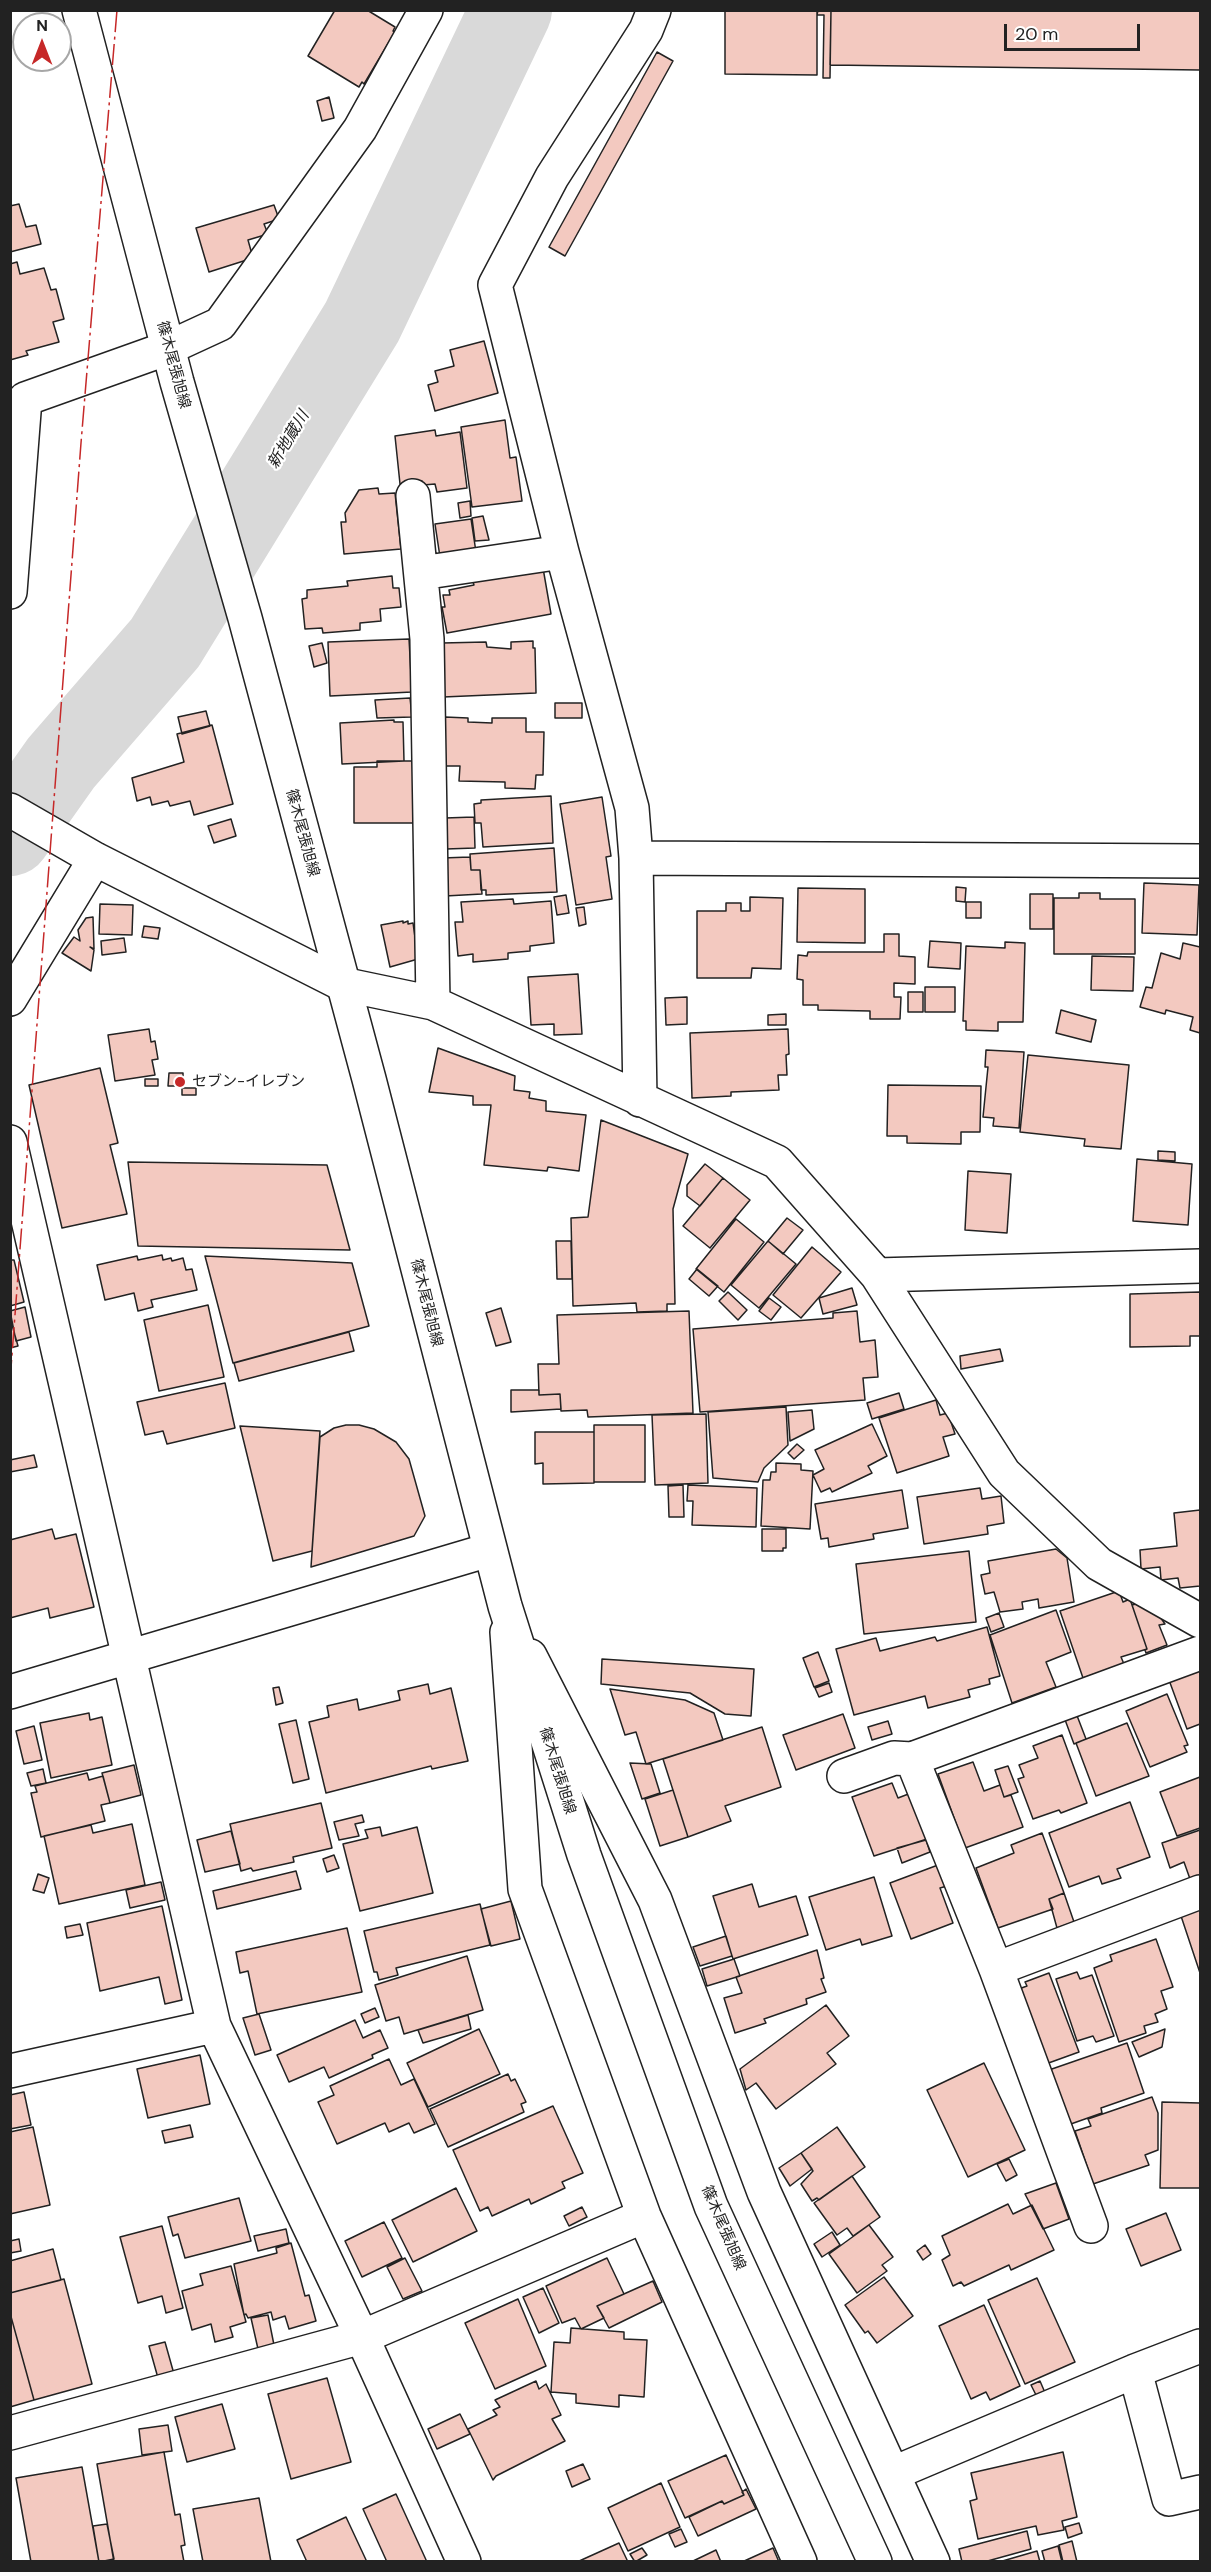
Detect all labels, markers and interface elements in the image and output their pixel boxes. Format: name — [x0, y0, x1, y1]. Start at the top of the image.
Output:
north arrow — [12, 12, 72, 72]
scale bar — [1007, 12, 1144, 50]
text: N — [36, 15, 48, 36]
text: 20 m — [1015, 22, 1058, 46]
street label: 篠木尾張旭線 — [153, 319, 193, 411]
water label: 新地蔵川 — [264, 408, 314, 472]
street label: 篠木尾張旭線 — [282, 787, 322, 879]
place label: セブン-イレブン — [192, 1073, 305, 1091]
marker: セブン-イレブン — [173, 1075, 187, 1089]
street label: 篠木尾張旭線 — [406, 1257, 446, 1349]
street label: 篠木尾張旭線 — [535, 1725, 579, 1817]
street label: 篠木尾張旭線 — [697, 2183, 749, 2273]

